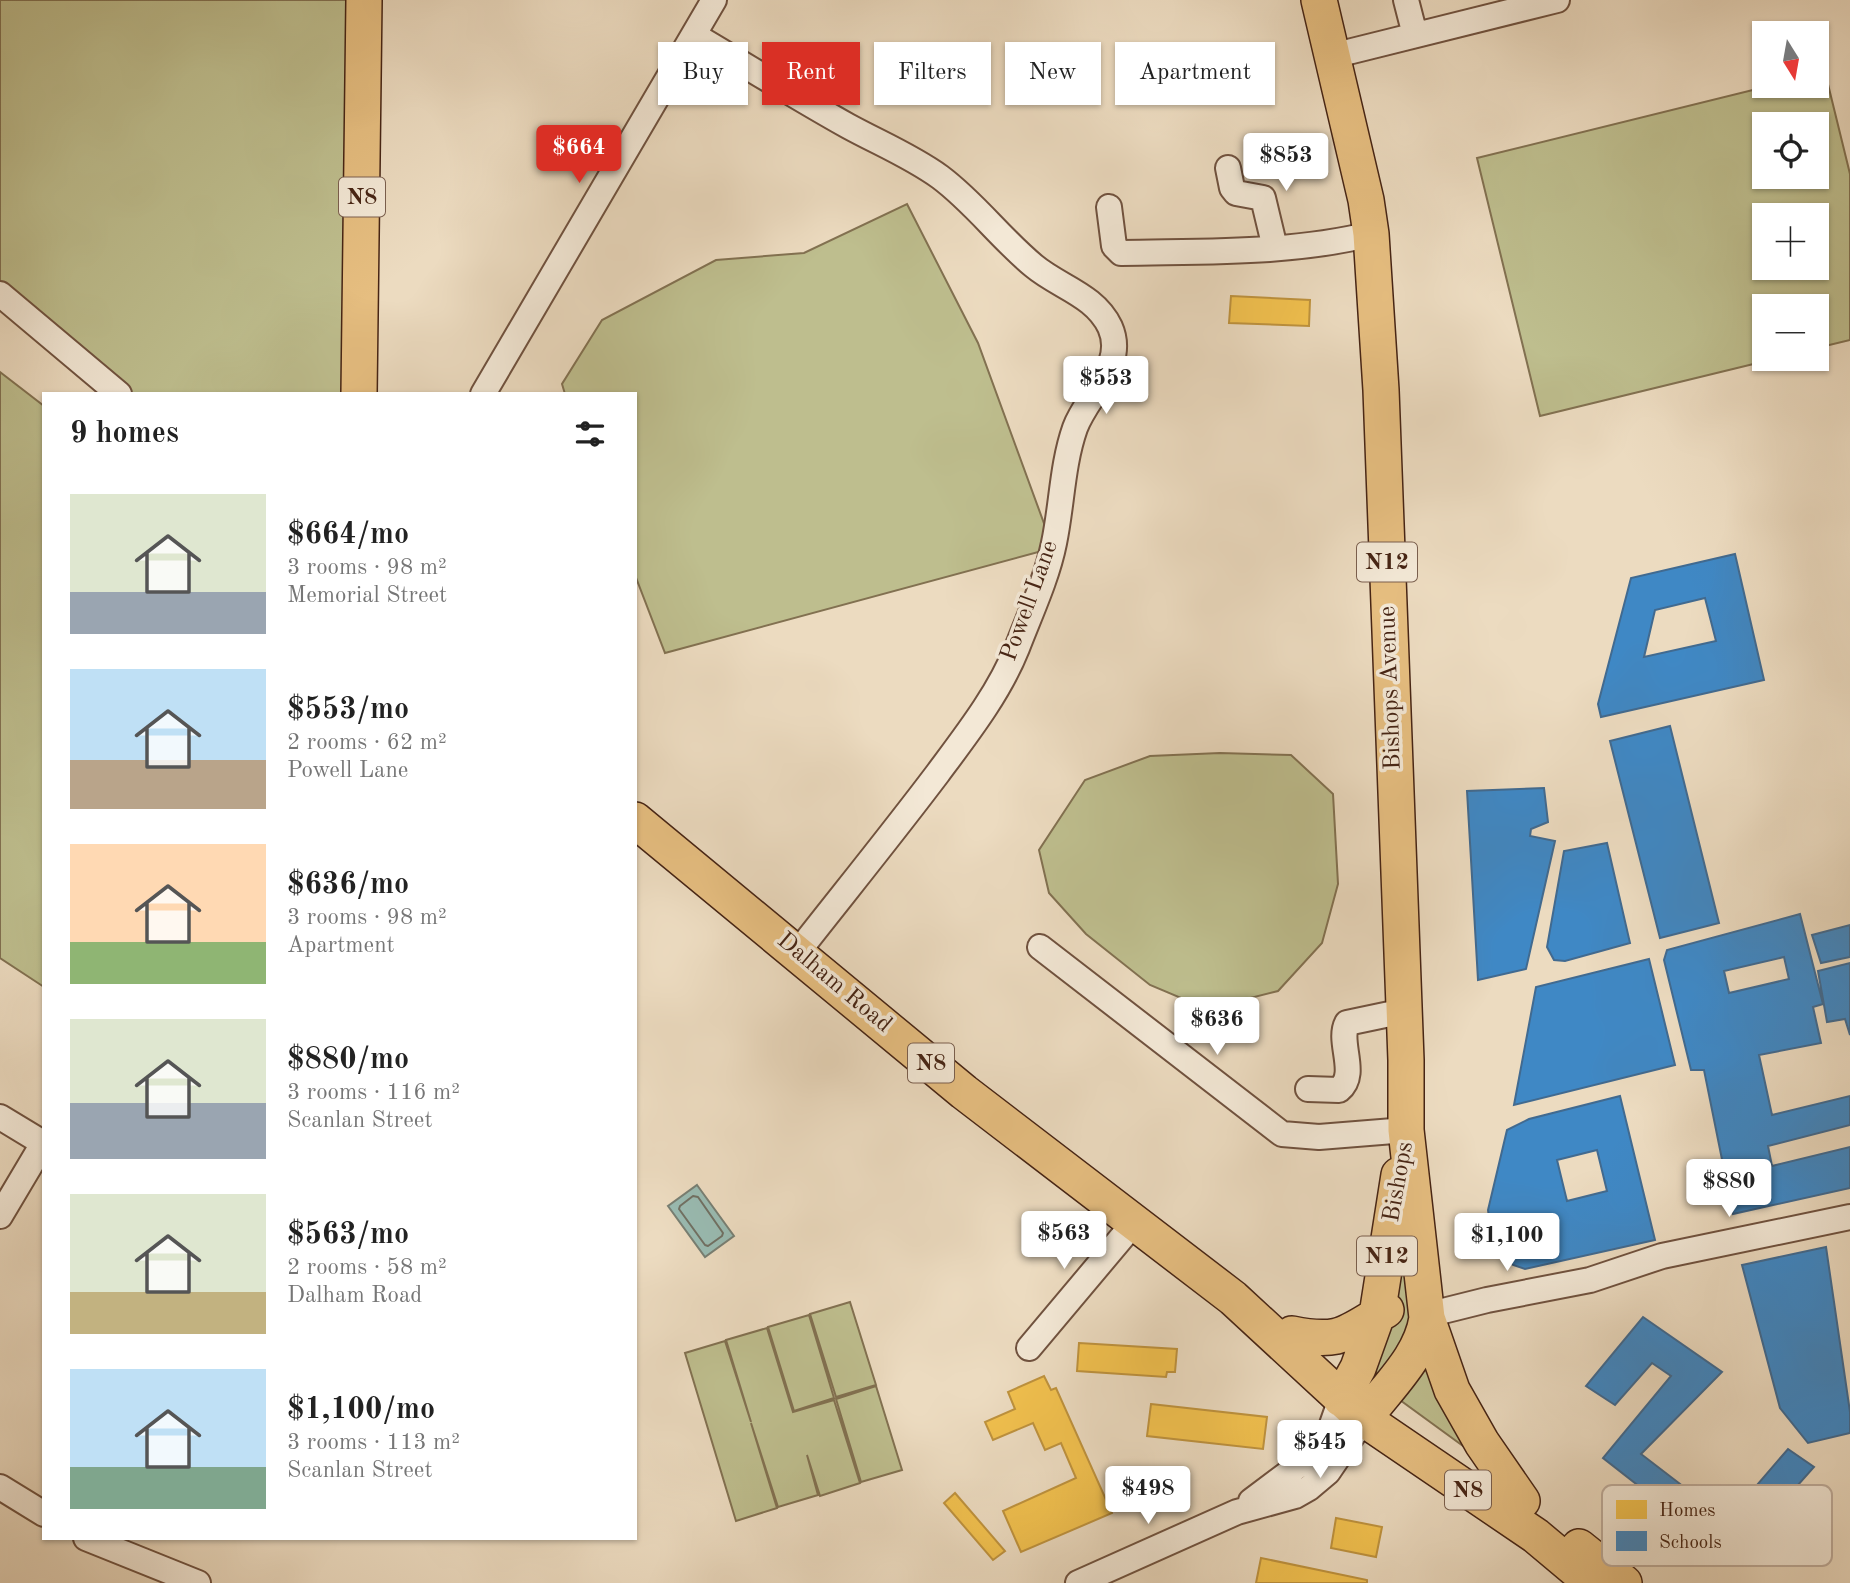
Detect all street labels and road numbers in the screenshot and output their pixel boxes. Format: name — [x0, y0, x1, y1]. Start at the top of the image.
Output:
road number: N8 — [339, 178, 385, 216]
street label: Powell Lane — [997, 537, 1063, 665]
road number: N12 — [1357, 542, 1417, 582]
street label: Bishops Avenue — [1376, 606, 1406, 770]
street label: Dalham Road — [772, 928, 896, 1038]
road number: N8 — [908, 1044, 954, 1082]
street label: Bishops — [1380, 1140, 1418, 1224]
road number: N12 — [1357, 1236, 1417, 1275]
road number: N8 — [1445, 1470, 1491, 1510]

